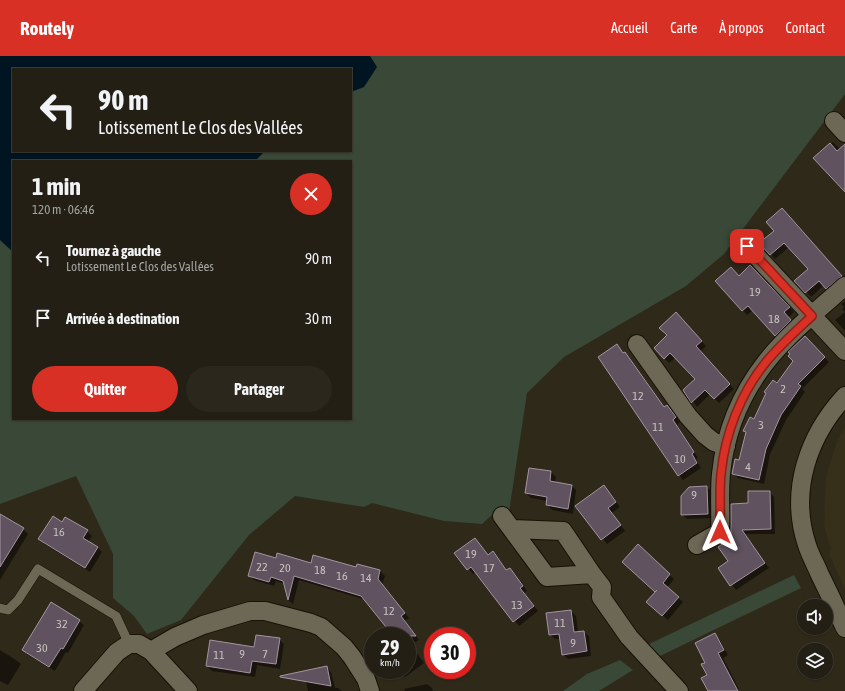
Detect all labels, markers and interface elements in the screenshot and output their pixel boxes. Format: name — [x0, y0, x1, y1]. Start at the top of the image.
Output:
text: Routely — [20, 17, 74, 39]
text: Accueil — [611, 20, 648, 36]
text: Carte — [670, 20, 697, 36]
text: À propos — [719, 20, 764, 36]
text: Contact — [786, 20, 825, 36]
icon: left — [32, 84, 84, 136]
text: 90 m — [98, 84, 148, 116]
text: Lotissement Le Clos des Vallées — [98, 117, 303, 138]
text: 1 min — [32, 173, 81, 200]
button: close — [290, 173, 332, 215]
text: 120 m · 06:46 — [32, 202, 95, 217]
pin — [730, 229, 764, 263]
icon: arrive — [736, 235, 758, 257]
text: Tournez à gauche — [66, 242, 161, 259]
icon: left — [32, 247, 54, 269]
text: 90 m — [305, 250, 332, 267]
text: Lotissement Le Clos des Vallées — [66, 259, 214, 274]
house number: 19 — [749, 285, 761, 299]
icon: arrive — [32, 307, 54, 329]
text: Arrivée à destination — [66, 310, 180, 327]
text: 30 m — [305, 310, 332, 327]
house number: 18 — [768, 312, 780, 326]
button: Quitter — [32, 366, 178, 412]
button: Partager — [186, 366, 332, 412]
house number: 2 — [780, 382, 786, 396]
house number: 12 — [632, 389, 644, 403]
house number: 3 — [758, 418, 764, 432]
house number: 11 — [652, 420, 664, 434]
house number: 10 — [674, 452, 686, 466]
house number: 4 — [745, 460, 751, 474]
house number: 9 — [691, 488, 697, 502]
position arrow — [699, 511, 741, 553]
house number: 16 — [53, 525, 65, 539]
house number: 19 — [465, 547, 477, 561]
house number: 22 — [256, 560, 268, 574]
house number: 20 — [279, 561, 291, 575]
house number: 17 — [483, 561, 495, 575]
house number: 18 — [314, 563, 326, 577]
house number: 16 — [336, 569, 348, 583]
house number: 14 — [360, 571, 372, 585]
house number: 13 — [511, 598, 523, 612]
map controls — [797, 599, 833, 679]
button: sound — [797, 599, 833, 635]
house number: 12 — [383, 604, 395, 618]
house number: 11 — [554, 616, 566, 630]
house number: 32 — [56, 617, 68, 631]
speed limit sign: 30 — [424, 627, 476, 679]
text: 29 — [381, 636, 399, 659]
house number: 9 — [570, 636, 576, 650]
house number: 30 — [36, 641, 48, 655]
button: layers — [797, 643, 833, 679]
house number: 9 — [239, 647, 245, 661]
house number: 7 — [262, 647, 268, 661]
house number: 11 — [213, 648, 225, 662]
text: km/h — [380, 657, 400, 668]

